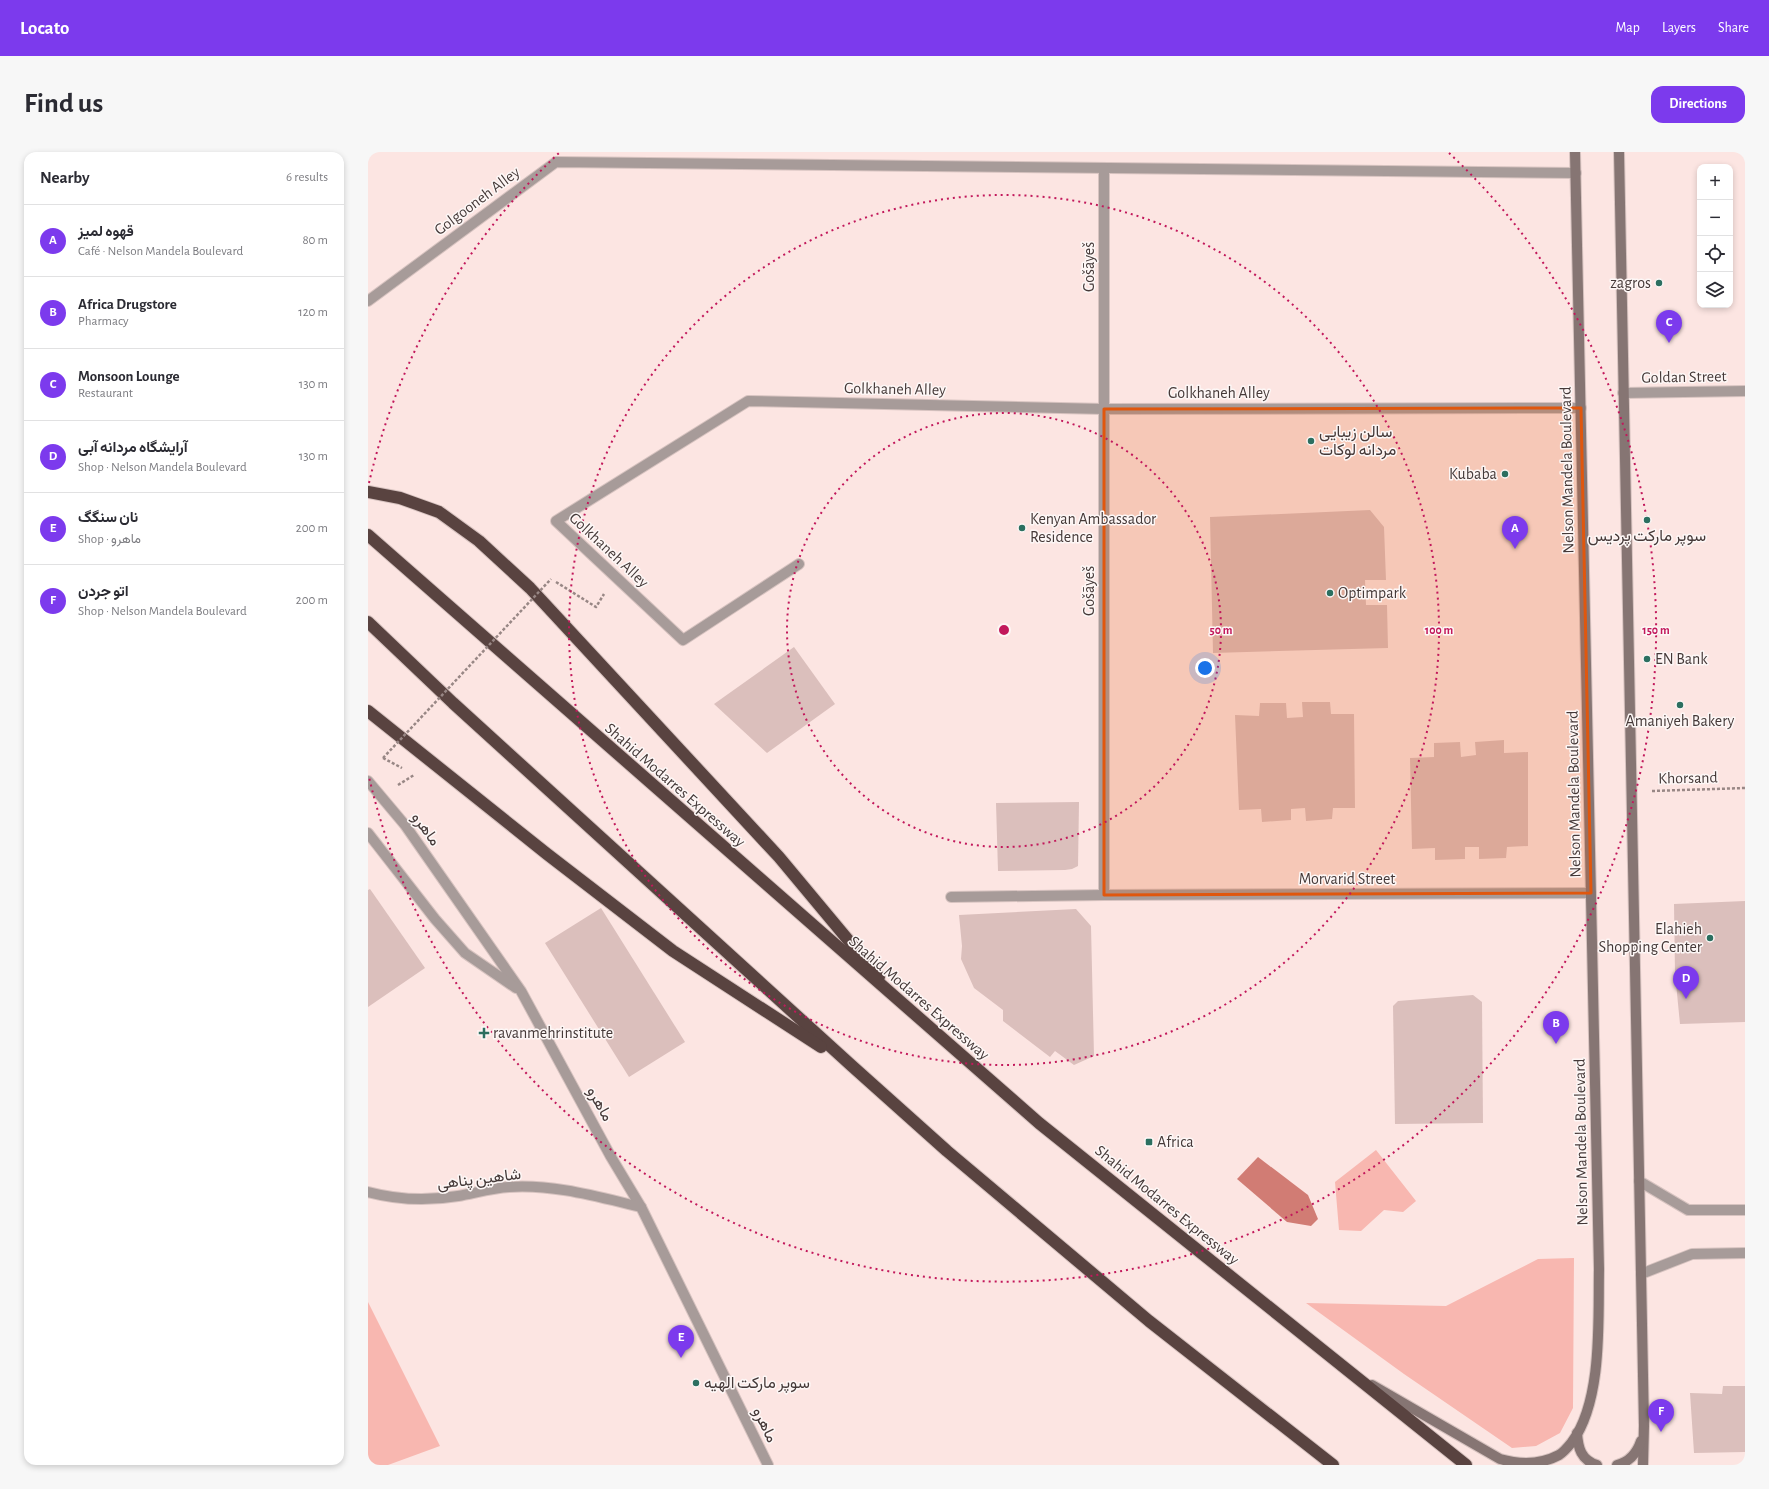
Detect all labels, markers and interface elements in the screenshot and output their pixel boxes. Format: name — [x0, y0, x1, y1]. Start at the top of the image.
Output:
text: Locato — [20, 19, 69, 38]
text: Map — [1615, 21, 1640, 35]
text: Layers — [1662, 21, 1696, 35]
text: Share — [1718, 21, 1749, 35]
button: Directions — [1651, 86, 1745, 123]
text: Find us — [24, 90, 103, 118]
street label: Golgooneh Alley — [431, 164, 523, 239]
map controls — [1697, 164, 1733, 308]
button: + — [1697, 164, 1733, 200]
text: Nearby — [40, 169, 90, 186]
text: 6 results — [286, 171, 328, 184]
button: − — [1697, 200, 1733, 236]
text: قهوه لمیز — [78, 224, 134, 239]
text: A — [49, 234, 57, 247]
text: 80 m — [302, 234, 328, 247]
button: locate — [1697, 236, 1733, 272]
street label: Gošāyeš — [1081, 242, 1098, 292]
text: Café · Nelson Mandela Boulevard — [78, 245, 243, 258]
button: layers — [1697, 272, 1733, 308]
place label: zagros — [1610, 275, 1651, 291]
marker: zagros — [1654, 278, 1664, 288]
text: Africa Drugstore — [78, 297, 177, 312]
text: B — [49, 306, 57, 319]
text: 120 m — [298, 306, 328, 319]
pin: C — [1656, 310, 1682, 343]
text: Pharmacy — [78, 315, 129, 328]
street label: Goldan Street — [1641, 368, 1727, 386]
text: Monsoon Lounge — [78, 369, 180, 384]
text: C — [50, 378, 56, 391]
text: 130 m — [299, 378, 328, 391]
street label: Golkhaneh Alley — [844, 380, 946, 399]
street label: Golkhaneh Alley — [1168, 385, 1270, 402]
street label: Nelson Mandela Boulevard — [1558, 386, 1576, 554]
text: Restaurant — [78, 387, 133, 400]
place label: سالن زیبایی مردانه لوکات — [1319, 424, 1396, 460]
marker: سالن زیبایی مردانه لوکات — [1306, 436, 1316, 446]
text: آرایشگاه مردانه آبی — [78, 440, 188, 455]
text: D — [49, 450, 57, 463]
text: 130 m — [299, 450, 328, 463]
text: Shop · Nelson Mandela Boulevard — [78, 461, 247, 474]
place label: Kubaba — [1449, 466, 1497, 482]
marker: Kubaba — [1500, 469, 1510, 479]
street label: Golkhaneh Alley — [566, 509, 652, 591]
text: نان سنگگ — [78, 510, 138, 525]
place label: Kenyan Ambassador Residence — [1030, 511, 1157, 545]
marker: سوپر مارکت پردیس — [1642, 515, 1652, 525]
pin: A — [1502, 516, 1528, 549]
text: E — [50, 522, 56, 535]
text: 200 m — [296, 522, 328, 535]
marker: Kenyan Ambassador Residence — [1017, 523, 1027, 533]
place label: سوپر مارکت پردیس — [1588, 528, 1706, 547]
text: Shop · ماهرو — [78, 533, 141, 546]
street label: Gošāyeš — [1081, 566, 1098, 616]
text: اتو جردن — [78, 584, 129, 599]
place label: Optimpark — [1338, 585, 1407, 601]
marker: Optimpark — [1325, 588, 1335, 598]
text: F — [50, 594, 56, 607]
text: 200 m — [296, 594, 328, 607]
text: Shop · Nelson Mandela Boulevard — [78, 605, 247, 618]
centre of rings — [997, 623, 1011, 637]
text: 50 m — [1210, 624, 1233, 636]
text: 100 m — [1425, 624, 1453, 636]
text: 150 m — [1642, 624, 1670, 636]
place label: EN Bank — [1655, 651, 1708, 667]
marker: EN Bank — [1642, 654, 1652, 664]
your location — [1195, 658, 1215, 678]
marker: Amaniyeh Bakery — [1675, 700, 1685, 710]
street label: Nelson Mandela Boulevard — [1565, 710, 1583, 878]
place label: Amaniyeh Bakery — [1626, 713, 1735, 730]
street label: Shahid Modarres Expressway — [601, 720, 748, 851]
street label: Khorsand — [1658, 769, 1718, 787]
street label: ماهرو — [407, 809, 443, 850]
street label: Morvarid Street — [1299, 871, 1395, 887]
place label: Elahieh Shopping Center — [1599, 921, 1703, 955]
street label: Shahid Modarres Expressway — [845, 933, 992, 1064]
marker: Elahieh Shopping Center — [1705, 933, 1715, 943]
pin: D — [1673, 966, 1699, 999]
pin: B — [1543, 1011, 1569, 1044]
place label: ravanmehrinstitute — [493, 1025, 613, 1041]
marker: ravanmehrinstitute — [478, 1027, 490, 1039]
street label: Nelson Mandela Boulevard — [1572, 1058, 1590, 1226]
street label: ماهرو — [582, 1084, 616, 1125]
place label: Africa — [1157, 1134, 1194, 1150]
marker: Africa — [1144, 1137, 1154, 1147]
street label: Shahid Modarres Expressway — [1091, 1142, 1242, 1269]
street label: شاهین پناهی — [436, 1166, 522, 1195]
pin: E — [668, 1325, 694, 1358]
place label: سوپر ماركت الهيه — [704, 1375, 810, 1394]
marker: سوپر ماركت الهيه — [691, 1378, 701, 1388]
pin: F — [1648, 1399, 1674, 1432]
street label: ماهرو — [748, 1405, 780, 1446]

